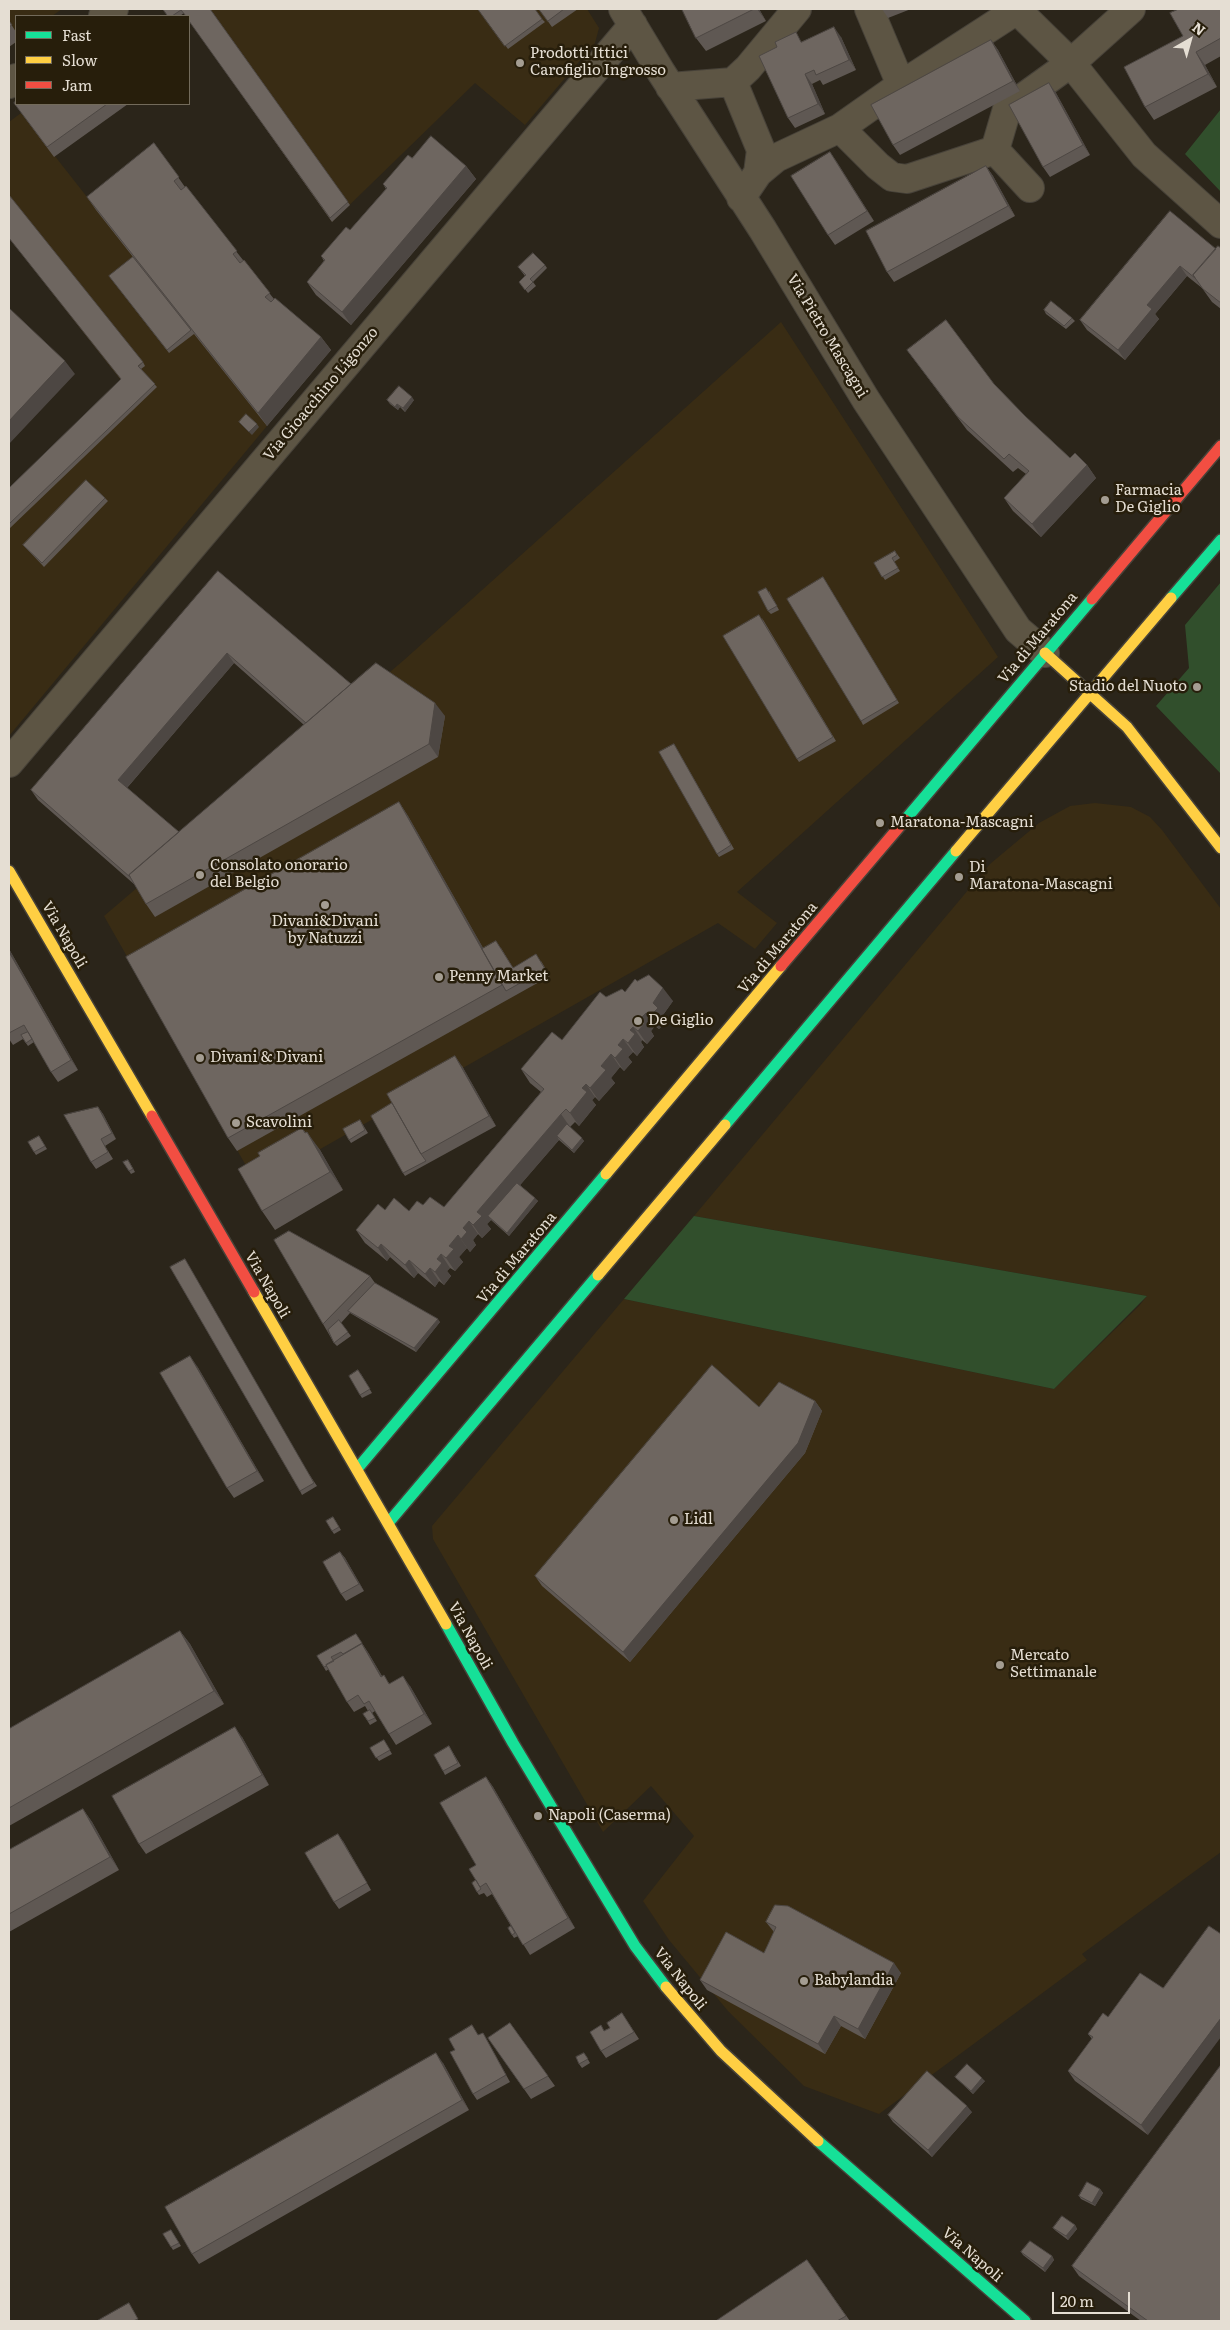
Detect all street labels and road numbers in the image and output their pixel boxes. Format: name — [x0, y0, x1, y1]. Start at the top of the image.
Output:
street label: Via Pietro Mascagni — [783, 271, 871, 401]
street label: Via Gioacchino Ligonzo — [260, 324, 382, 464]
street label: Via di Maratona — [994, 588, 1082, 688]
street label: Via Napoli — [38, 898, 90, 972]
street label: Via di Maratona — [734, 898, 822, 998]
street label: Via di Maratona — [473, 1208, 561, 1308]
street label: Via Napoli — [241, 1248, 293, 1322]
street label: Via Napoli — [444, 1599, 496, 1673]
street label: Via Napoli — [650, 1944, 710, 2014]
street label: Via Napoli — [938, 2224, 1006, 2286]

